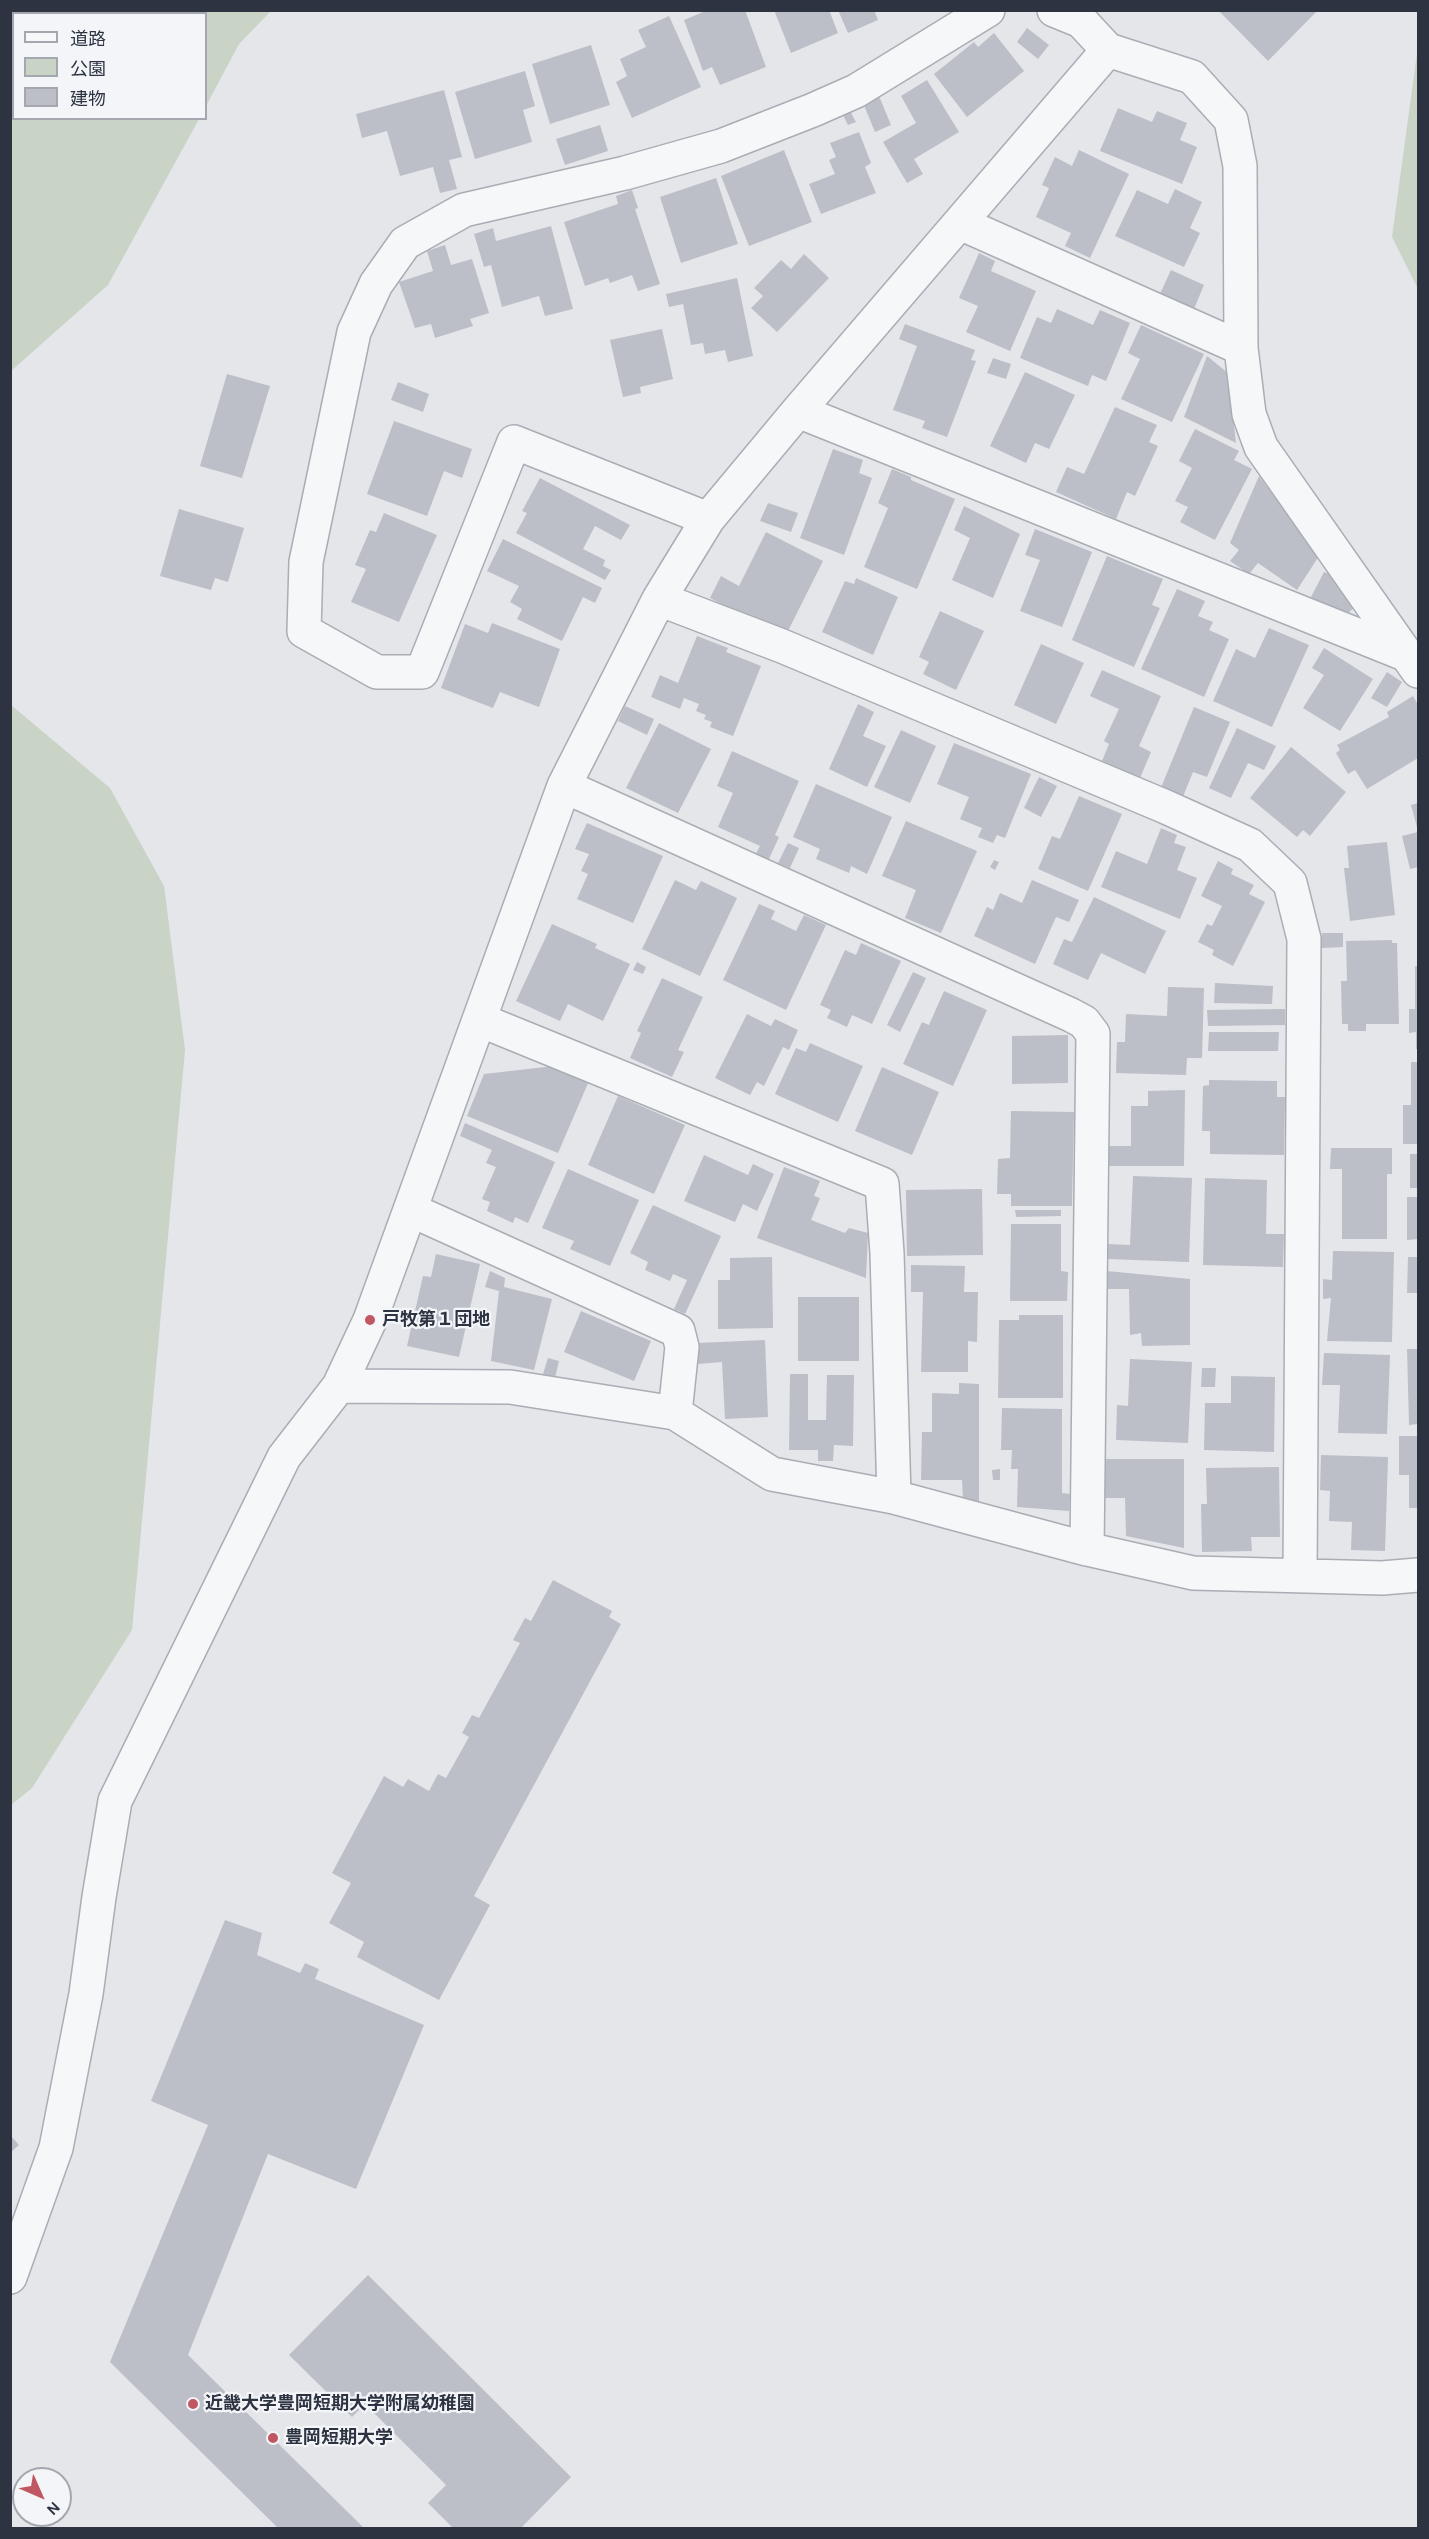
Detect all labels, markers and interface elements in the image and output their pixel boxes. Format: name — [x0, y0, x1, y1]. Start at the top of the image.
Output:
legend — [12, 12, 207, 120]
text: 道路 — [70, 28, 106, 50]
text: 公園 — [70, 58, 106, 80]
text: 建物 — [70, 88, 106, 110]
place label: 戸牧第１団地 — [382, 1309, 490, 1331]
marker: 戸牧第１団地 — [363, 1313, 377, 1327]
place label: 近畿大学豊岡短期大学附属幼稚園 — [205, 2393, 475, 2415]
marker: 近畿大学豊岡短期大学附属幼稚園 — [186, 2397, 200, 2411]
place label: 豊岡短期大学 — [285, 2427, 393, 2449]
marker: 豊岡短期大学 — [266, 2431, 280, 2445]
north arrow — [12, 2467, 72, 2527]
text: N — [43, 2498, 64, 2519]

